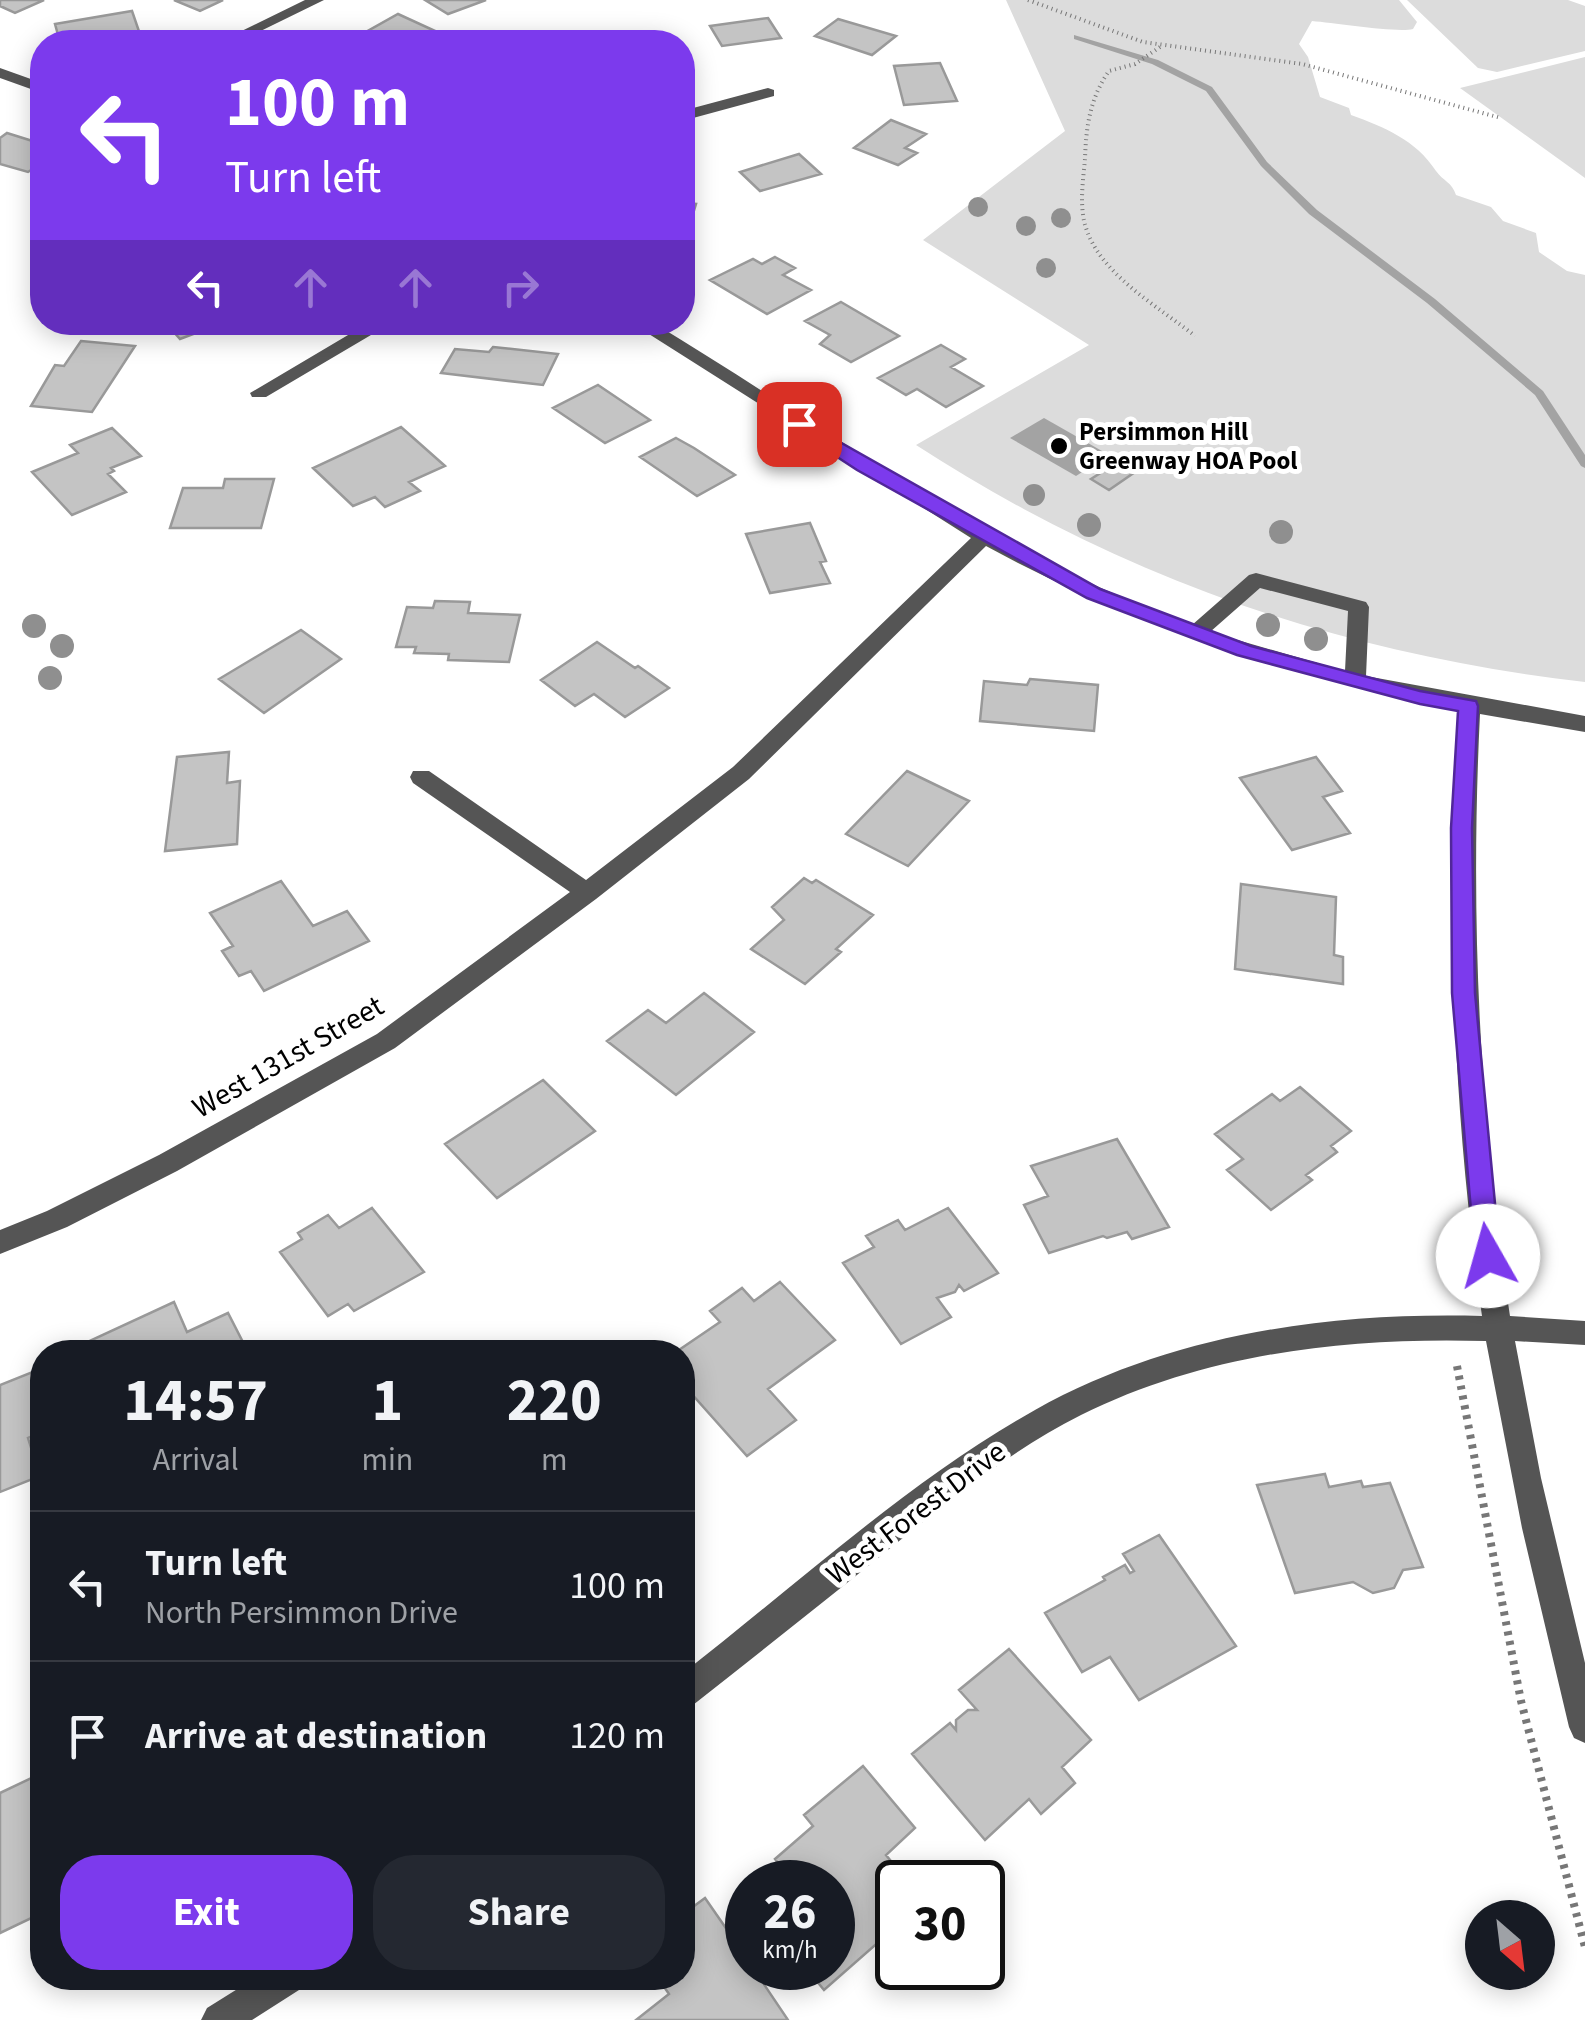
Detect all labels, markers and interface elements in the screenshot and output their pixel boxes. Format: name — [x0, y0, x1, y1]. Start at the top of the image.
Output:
text: 100 m — [225, 53, 410, 153]
icon: left — [60, 70, 190, 200]
text: Turn left — [225, 146, 381, 210]
icon: left — [178, 260, 233, 315]
icon: ahead — [283, 260, 338, 315]
icon: ahead — [388, 260, 443, 315]
icon: right — [493, 260, 548, 315]
pin — [757, 382, 842, 467]
icon: arrive — [772, 397, 827, 452]
place label: Persimmon Hill Greenway HOA Pool — [1079, 414, 1298, 479]
marker: Persimmon Hill Greenway HOA Pool — [1048, 435, 1070, 457]
street label: West 131st Street — [184, 985, 392, 1129]
position arrow — [1436, 1204, 1540, 1308]
text: 14:57 — [123, 1359, 268, 1444]
text: 1 — [372, 1359, 403, 1444]
text: 220 — [507, 1359, 602, 1444]
street label: West Forest Drive — [817, 1431, 1015, 1595]
text: Arrival — [153, 1437, 239, 1483]
text: min — [361, 1437, 413, 1483]
text: m — [541, 1437, 567, 1483]
text: Turn left — [145, 1536, 287, 1590]
icon: left — [60, 1559, 115, 1614]
text: 100 m — [569, 1559, 665, 1613]
text: North Persimmon Drive — [145, 1590, 458, 1636]
icon: arrive — [60, 1709, 115, 1764]
text: Arrive at destination — [145, 1709, 487, 1763]
text: 120 m — [569, 1709, 665, 1763]
button: Exit — [60, 1855, 353, 1970]
button: Share — [373, 1855, 665, 1970]
speed limit sign: 30 — [875, 1860, 1005, 1990]
text: 26 — [764, 1877, 816, 1948]
north arrow — [1465, 1900, 1555, 1990]
map controls — [1465, 1900, 1555, 1990]
text: km/h — [762, 1932, 818, 1968]

